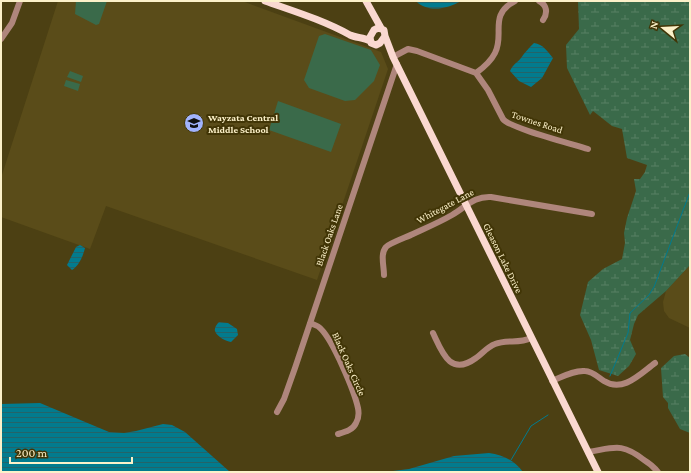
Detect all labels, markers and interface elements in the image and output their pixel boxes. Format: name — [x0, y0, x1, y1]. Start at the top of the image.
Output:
north arrow — [643, 8, 683, 48]
text: N — [647, 19, 661, 30]
street label: Townes Road — [510, 109, 565, 136]
school or university icon: Wayzata Central Middle School — [183, 112, 205, 134]
place label: Wayzata Central Middle School — [207, 112, 278, 135]
street label: Whitegate Lane — [415, 186, 476, 226]
street label: Black Oaks Lane — [313, 202, 345, 267]
street label: Gleason Lake Drive — [481, 221, 525, 295]
street label: Black Oaks Circle — [330, 331, 368, 398]
scale bar — [10, 439, 132, 465]
text: 200 m — [16, 446, 48, 460]

